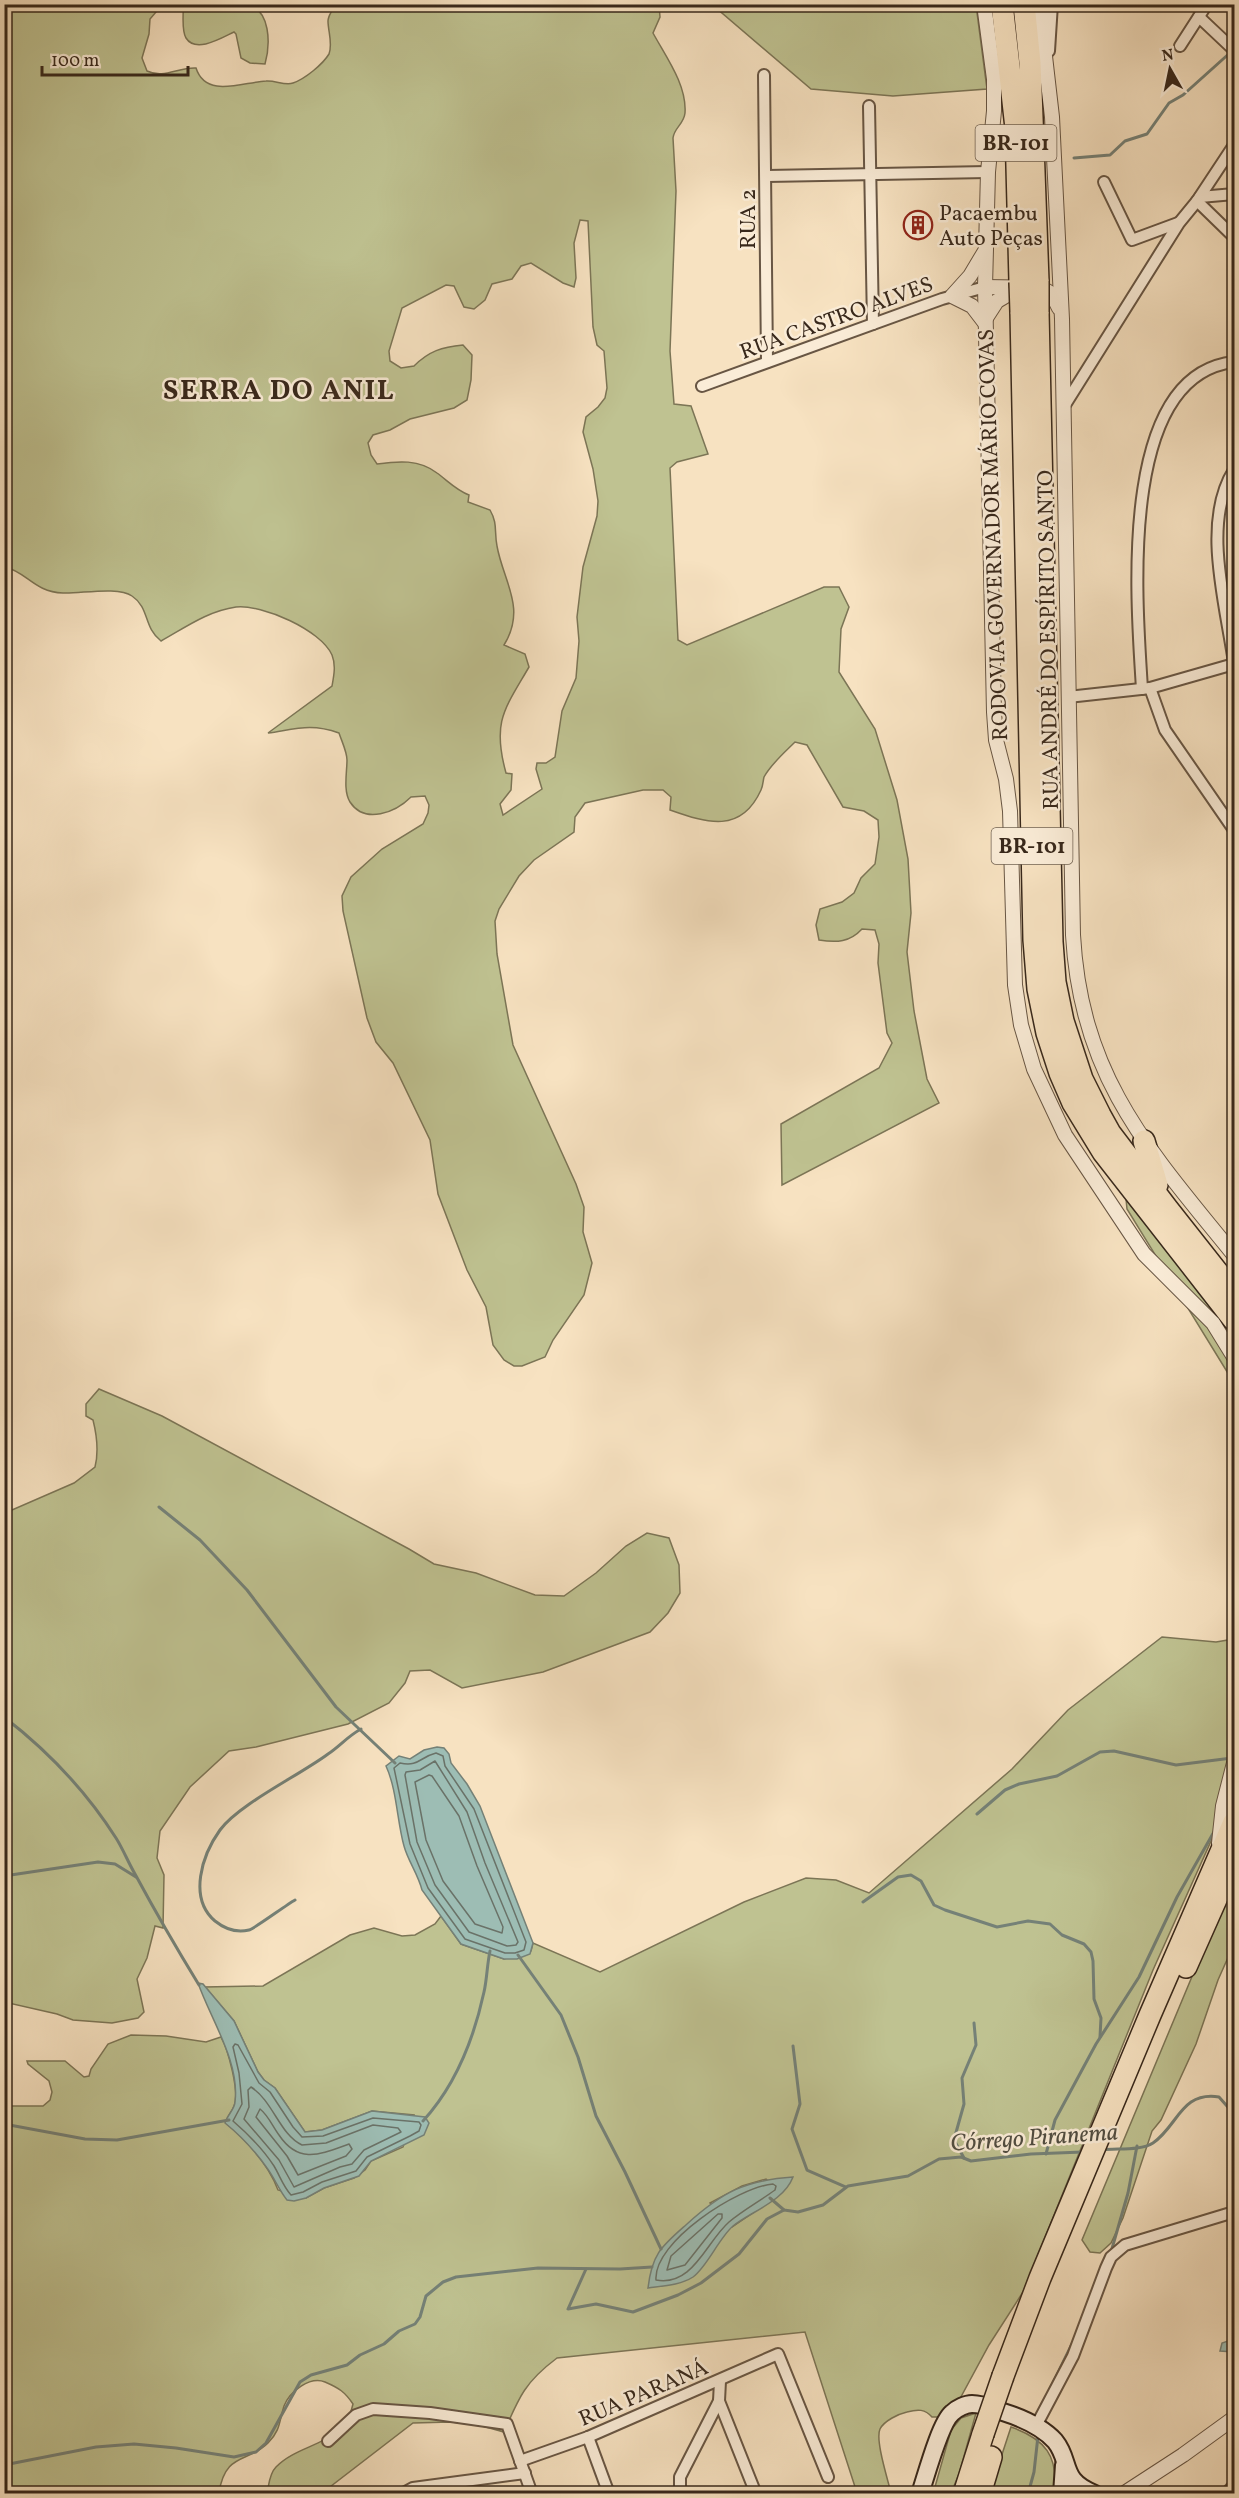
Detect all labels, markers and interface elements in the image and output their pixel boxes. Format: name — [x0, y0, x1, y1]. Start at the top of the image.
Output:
scale bar — [42, 39, 188, 77]
north arrow — [1140, 39, 1200, 99]
text: N — [1161, 44, 1176, 68]
text: 100 m — [51, 49, 100, 74]
road number: BR-101 — [976, 125, 1056, 161]
street label: RUA 2 — [734, 189, 765, 249]
place label: Pacaembu Auto Peças — [939, 199, 1043, 255]
building icon: Pacaembu Auto Peças — [902, 209, 934, 241]
street label: RUA CASTRO ALVES — [736, 270, 938, 369]
street label: RODOVIA GOVERNADOR MÁRIO COVAS — [972, 328, 1017, 742]
district label: SERRA DO ANIL — [163, 372, 395, 411]
street label: RUA ANDRÉ DO ESPÍRITO SANTO — [1031, 470, 1068, 810]
road number: BR-101 — [992, 828, 1072, 864]
water label: Córrego Piranema — [949, 2116, 1119, 2162]
street label: RUA PARANÁ — [574, 2353, 714, 2436]

